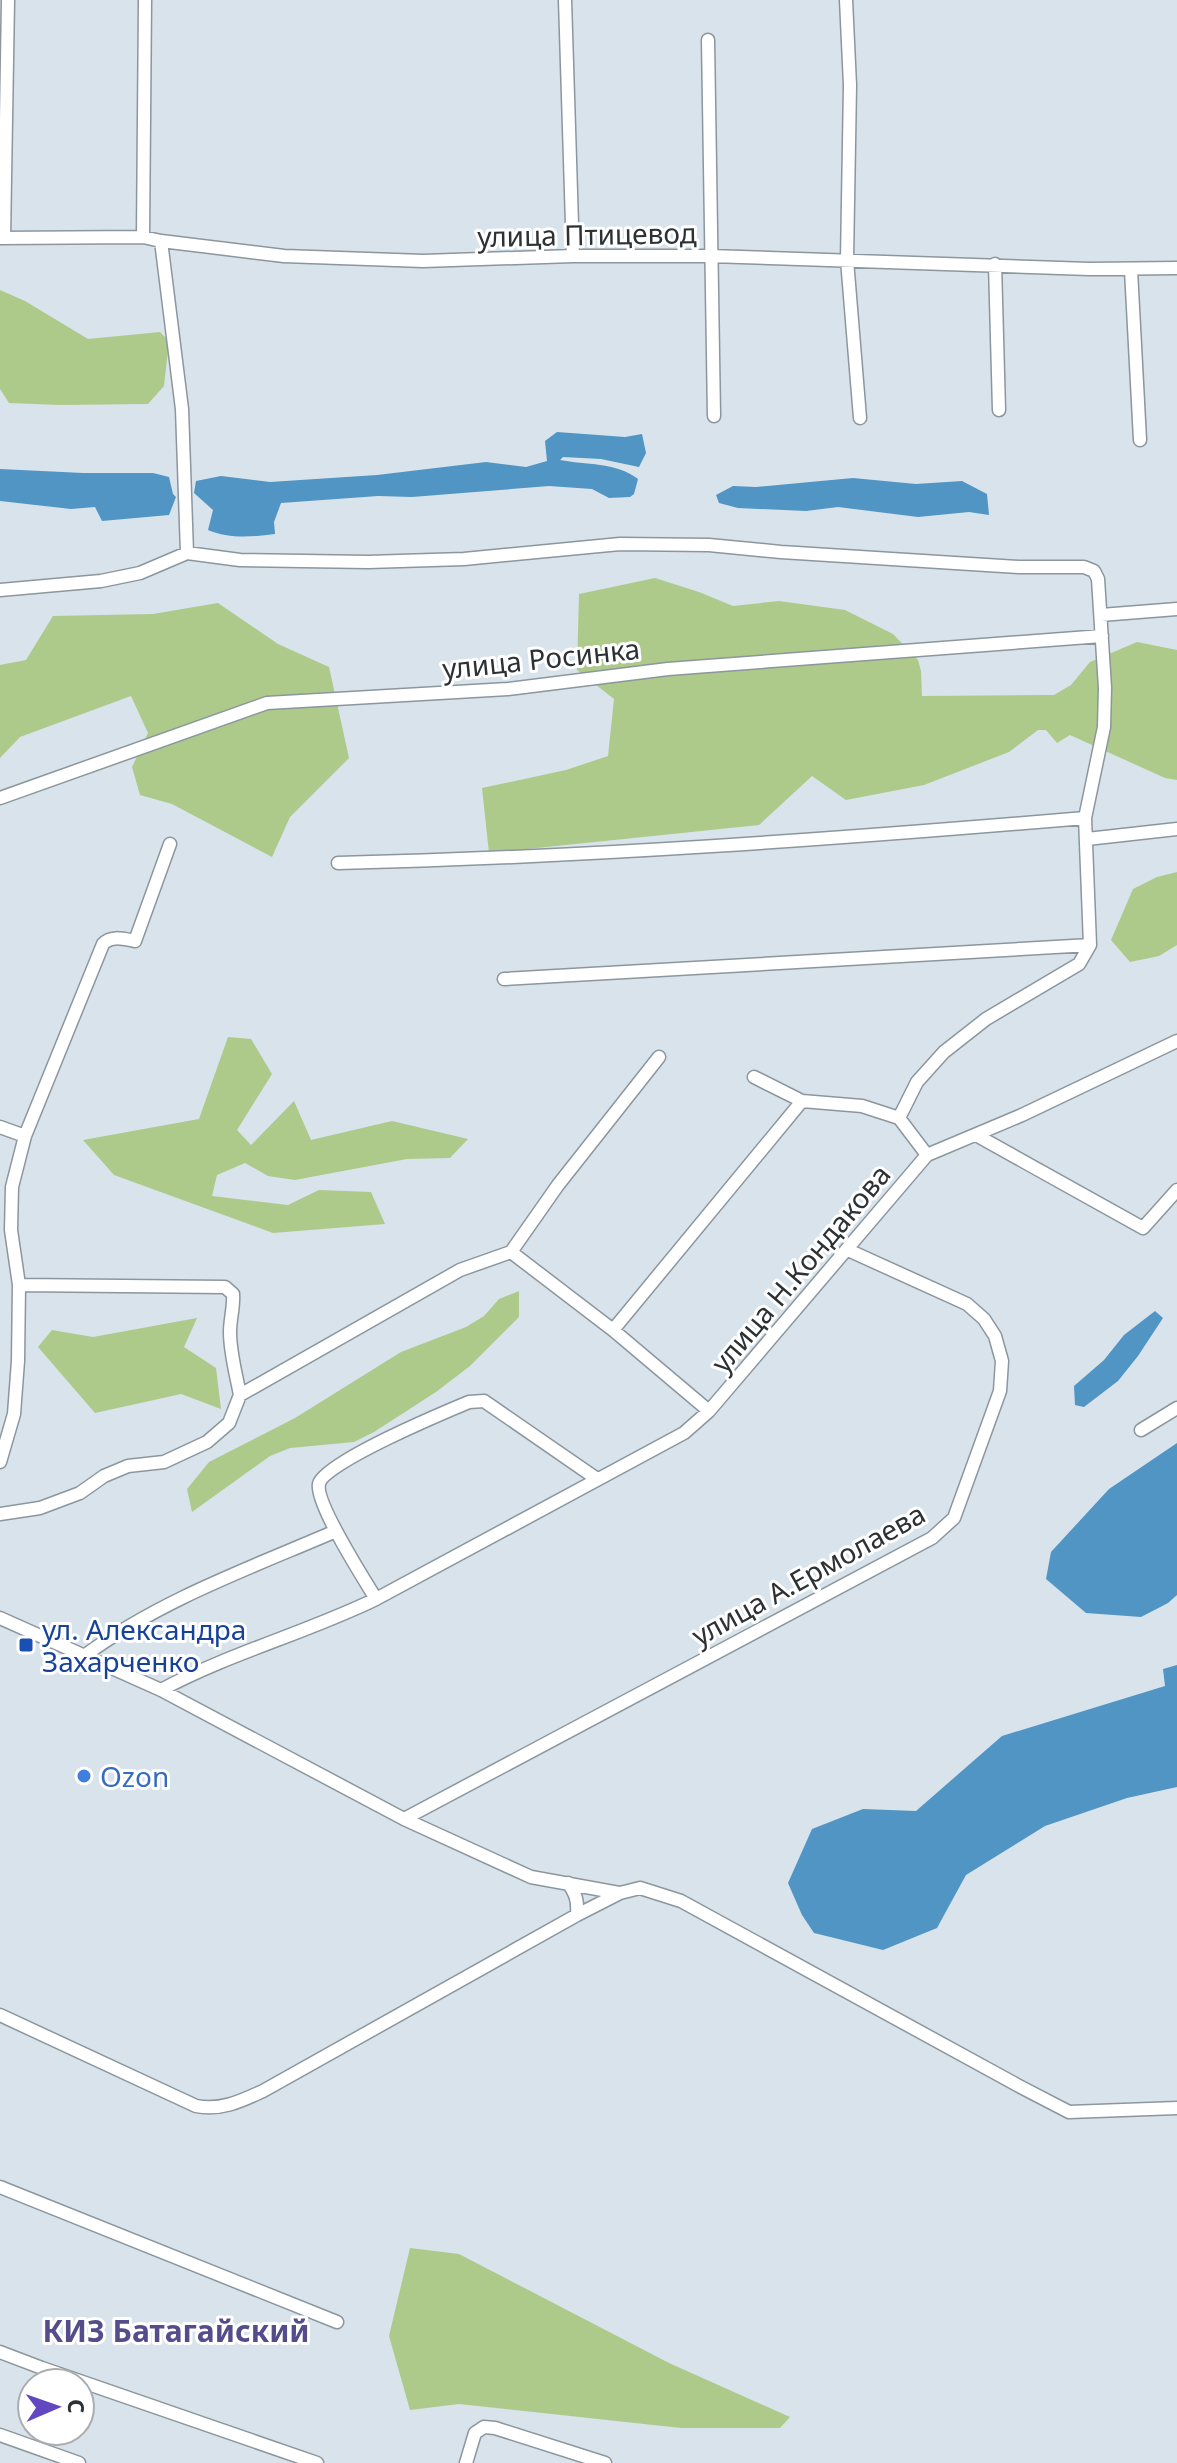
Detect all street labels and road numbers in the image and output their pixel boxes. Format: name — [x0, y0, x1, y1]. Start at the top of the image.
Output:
street label: улица Птицевод — [477, 213, 697, 255]
street label: улица Росинка — [440, 629, 642, 687]
street label: улица Н.Кондакова — [702, 1156, 898, 1380]
street label: улица А.Ермолаева — [684, 1494, 932, 1654]

